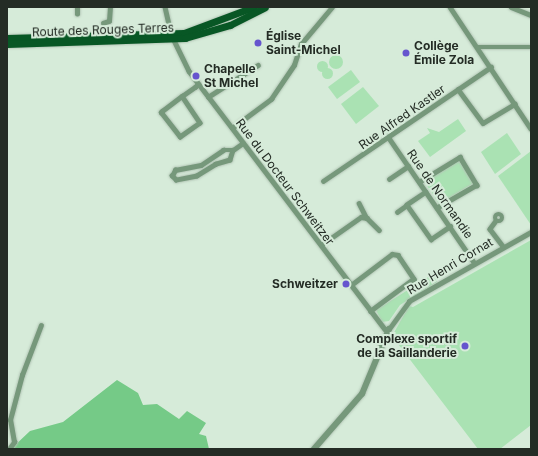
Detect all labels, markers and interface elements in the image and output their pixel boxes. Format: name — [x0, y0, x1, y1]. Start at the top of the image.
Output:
street label: Route des Rouges Terres — [32, 20, 174, 40]
place label: Église Saint-Michel — [266, 29, 341, 57]
marker: Église Saint-Michel — [253, 38, 263, 48]
place label: Collège Émile Zola — [414, 39, 474, 67]
marker: Collège Émile Zola — [401, 48, 411, 58]
place label: Chapelle St Michel — [204, 62, 258, 90]
marker: Chapelle St Michel — [191, 71, 201, 81]
street label: Rue Alfred Kastler — [356, 82, 448, 152]
street label: Rue du Docteur Schweitzer — [233, 116, 337, 248]
street label: Rue de Normandie — [404, 147, 476, 241]
street label: Rue Henri Cornat — [404, 235, 496, 297]
place label: Schweitzer — [272, 277, 338, 291]
marker: Schweitzer — [341, 279, 351, 289]
place label: Complexe sportif de la Saillanderie — [356, 332, 457, 360]
marker: Complexe sportif de la Saillanderie — [460, 341, 470, 351]

